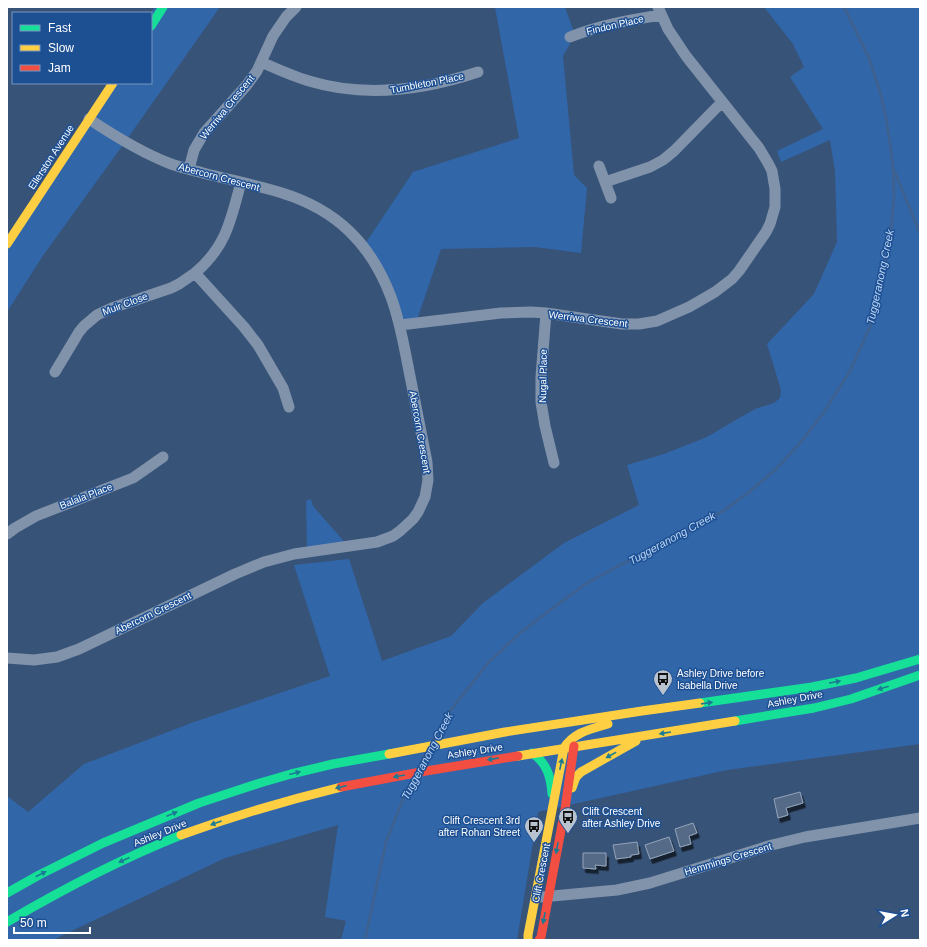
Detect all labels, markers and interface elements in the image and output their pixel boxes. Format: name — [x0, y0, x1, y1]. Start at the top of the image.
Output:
legend — [12, 12, 152, 84]
street label: Findon Place — [585, 13, 645, 37]
text: Fast — [48, 21, 72, 35]
text: Slow — [48, 41, 74, 55]
text: Jam — [48, 61, 71, 75]
street label: Tumbleton Place — [389, 70, 465, 96]
street label: Werriwa Crescent — [198, 73, 256, 141]
street label: Ellerston Avenue — [26, 122, 76, 191]
street label: Abercorn Crescent — [177, 161, 261, 193]
water label: Tuggeranong Creek — [864, 228, 896, 326]
street label: Muir Close — [101, 290, 150, 318]
street label: Werriwa Crescent — [548, 309, 628, 329]
street label: Nugal Place — [537, 349, 549, 403]
street label: Abercorn Crescent — [407, 390, 433, 474]
street label: Balala Place — [58, 481, 114, 511]
water label: Tuggeranong Creek — [627, 509, 718, 567]
street label: Abercorn Crescent — [113, 590, 193, 636]
bus stop icon: Ashley Drive before Isabella Drive — [652, 668, 674, 696]
place label: Ashley Drive before Isabella Drive — [677, 668, 765, 691]
one-way arrow — [829, 679, 841, 685]
one-way arrow — [877, 685, 889, 691]
street label: Ashley Drive — [766, 688, 824, 710]
one-way arrow — [701, 700, 713, 706]
water label: Tuggeranong Creek — [399, 710, 455, 802]
one-way arrow — [659, 730, 671, 736]
street label: Ashley Drive — [446, 741, 504, 761]
one-way arrow — [606, 751, 617, 758]
one-way arrow — [487, 757, 499, 763]
one-way arrow — [558, 758, 564, 770]
one-way arrow — [289, 770, 301, 776]
one-way arrow — [393, 773, 405, 779]
one-way arrow — [335, 784, 347, 790]
bus stop icon: Clift Crescent after Ashley Drive — [557, 806, 579, 834]
place label: Clift Crescent after Ashley Drive — [582, 806, 661, 829]
one-way arrow — [166, 811, 178, 817]
place label: Clift Crescent 3rd after Rohan Street — [438, 815, 520, 838]
bus stop icon: Clift Crescent 3rd after Rohan Street — [523, 815, 545, 843]
street label: Ashley Drive — [132, 817, 188, 849]
one-way arrow — [209, 820, 221, 826]
street label: Hemmings Crescent — [683, 840, 773, 878]
street label: Clift Crescent — [530, 842, 552, 904]
one-way arrow — [554, 842, 560, 854]
one-way arrow — [118, 857, 130, 863]
one-way arrow — [35, 871, 47, 877]
north arrow — [875, 895, 915, 935]
text: N — [898, 908, 911, 918]
scale bar — [14, 909, 90, 935]
one-way arrow — [541, 912, 547, 925]
text: 50 m — [20, 916, 47, 930]

